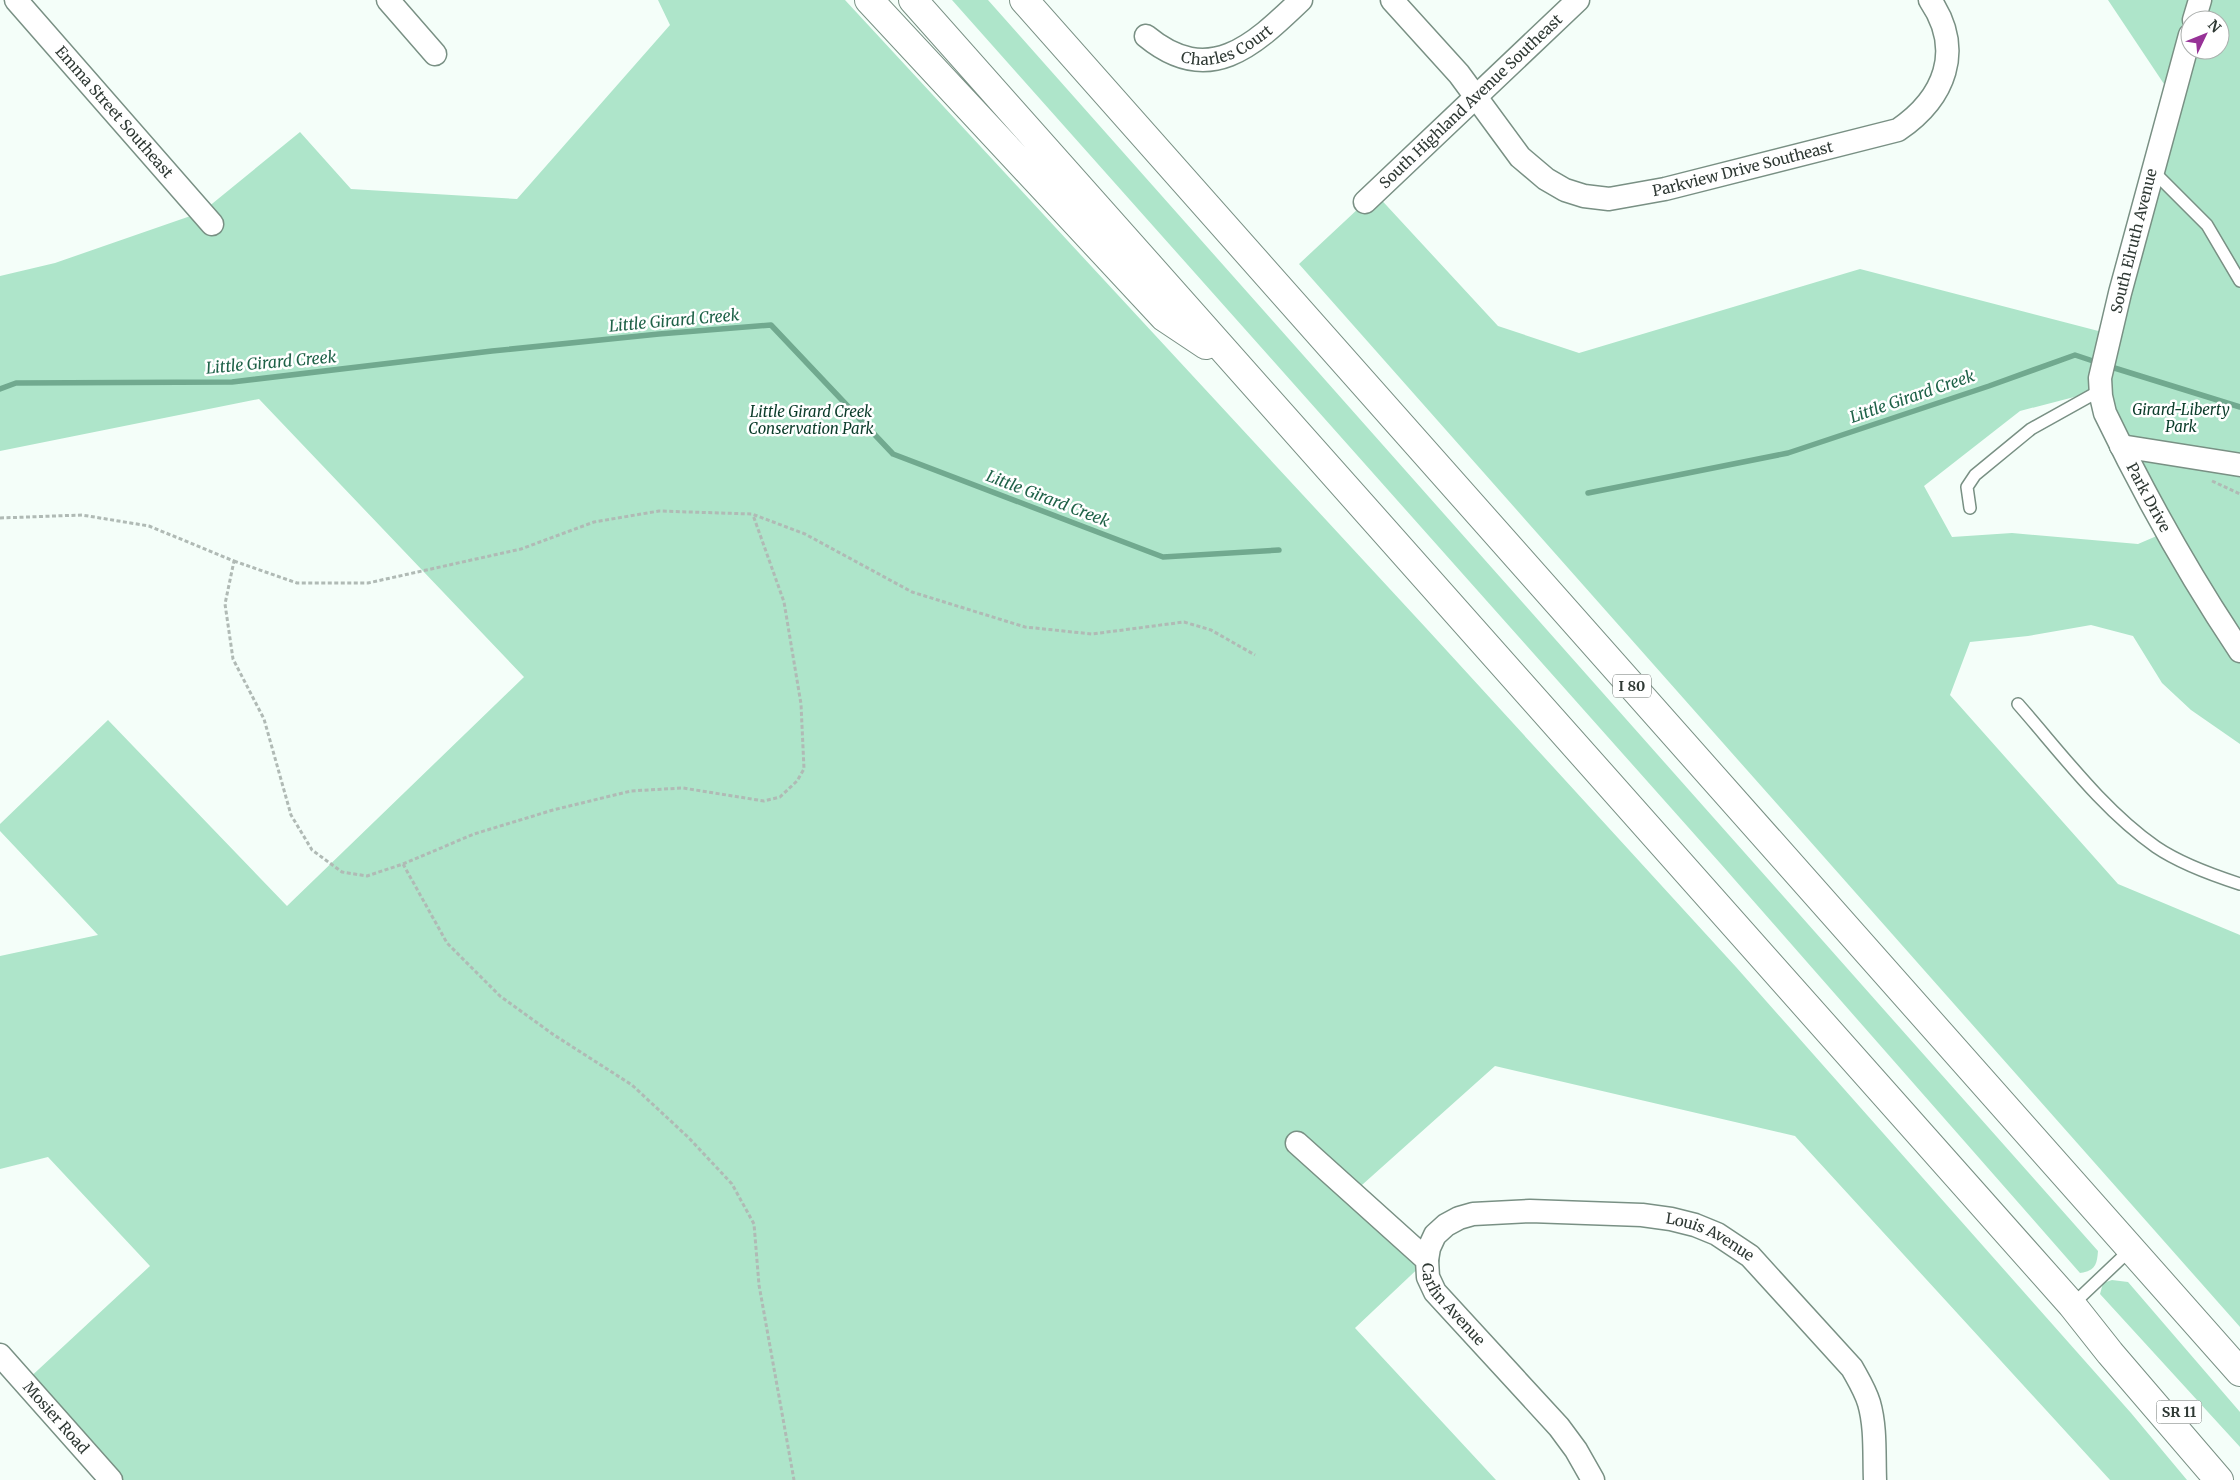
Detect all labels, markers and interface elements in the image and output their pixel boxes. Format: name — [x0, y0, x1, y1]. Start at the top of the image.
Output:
street label: South Highland Avenue Southeast — [1375, 10, 1566, 192]
north arrow — [2180, 10, 2230, 60]
text: N — [2204, 16, 2225, 36]
street label: Charles Court — [1179, 21, 1276, 69]
street label: Emma Street Southeast — [52, 42, 177, 182]
street label: Parkview Drive Southeast — [1651, 137, 1835, 200]
street label: South Elruth Avenue — [2106, 166, 2161, 315]
water label: Little Girard Creek — [608, 304, 740, 336]
water label: Little Girard Creek — [205, 346, 337, 378]
water label: Little Girard Creek — [1847, 365, 1977, 427]
park label: Girard-Liberty Park — [2132, 400, 2230, 436]
park label: Little Girard Creek Conservation Park — [748, 402, 874, 438]
street label: Park Drive — [2122, 459, 2175, 535]
water label: Little Girard Creek — [983, 465, 1113, 531]
road number: I 80 — [1613, 674, 1651, 698]
street label: Louis Avenue — [1665, 1208, 1758, 1265]
street label: Carlin Avenue — [1418, 1262, 1490, 1349]
street label: Mosier Road — [19, 1377, 93, 1457]
road number: SR 11 — [2156, 1400, 2202, 1424]

